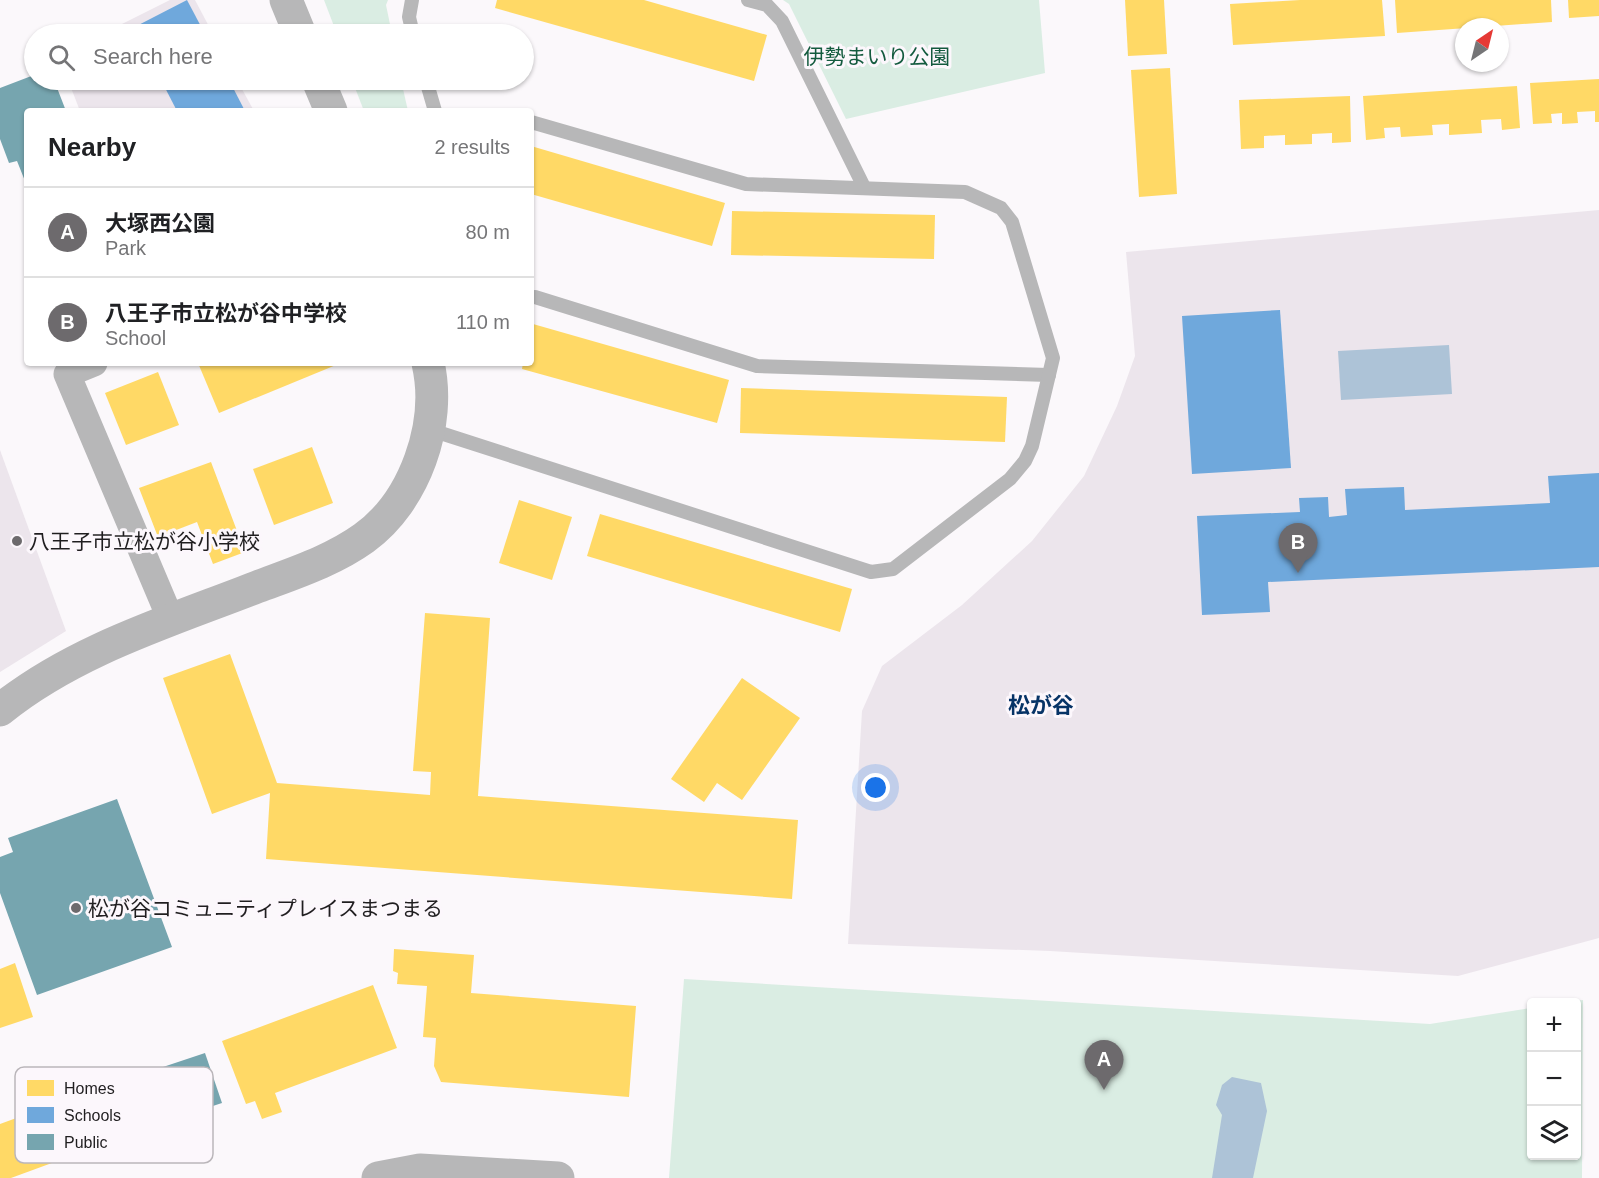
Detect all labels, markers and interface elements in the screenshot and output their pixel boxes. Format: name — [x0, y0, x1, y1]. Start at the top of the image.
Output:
north arrow — [1455, 18, 1509, 72]
search box — [24, 24, 534, 90]
icon: search — [45, 41, 78, 74]
text: Search here — [93, 44, 213, 69]
park label: 伊勢まいり公園 — [804, 45, 951, 68]
text: Nearby — [48, 132, 136, 162]
text: 2 results — [434, 136, 510, 158]
text: 大塚西公園 — [105, 211, 215, 236]
text: A — [60, 221, 75, 243]
text: 80 m — [466, 221, 510, 243]
text: Park — [105, 237, 146, 259]
text: 八王子市立松が谷中学校 — [105, 301, 347, 326]
text: B — [60, 311, 75, 333]
text: 110 m — [456, 311, 510, 333]
text: School — [105, 327, 166, 349]
pin: B — [1278, 524, 1318, 573]
place label: 八王子市立松が谷小学校 — [29, 530, 260, 553]
marker: 八王子市立松が谷小学校 — [10, 534, 24, 548]
district label: 松が谷 — [1008, 693, 1074, 718]
your location — [861, 773, 890, 802]
place label: 松が谷コミュニティプレイスまつまる — [88, 897, 443, 920]
marker: 松が谷コミュニティプレイスまつまる — [69, 901, 83, 915]
map controls — [1527, 998, 1581, 1160]
button: + — [1527, 998, 1581, 1052]
pin: A — [1084, 1040, 1124, 1090]
button: − — [1527, 1052, 1581, 1106]
legend — [15, 1067, 213, 1163]
text: Homes — [64, 1080, 115, 1097]
button: layers — [1527, 1106, 1581, 1160]
text: Schools — [64, 1107, 121, 1124]
text: Public — [64, 1134, 108, 1151]

